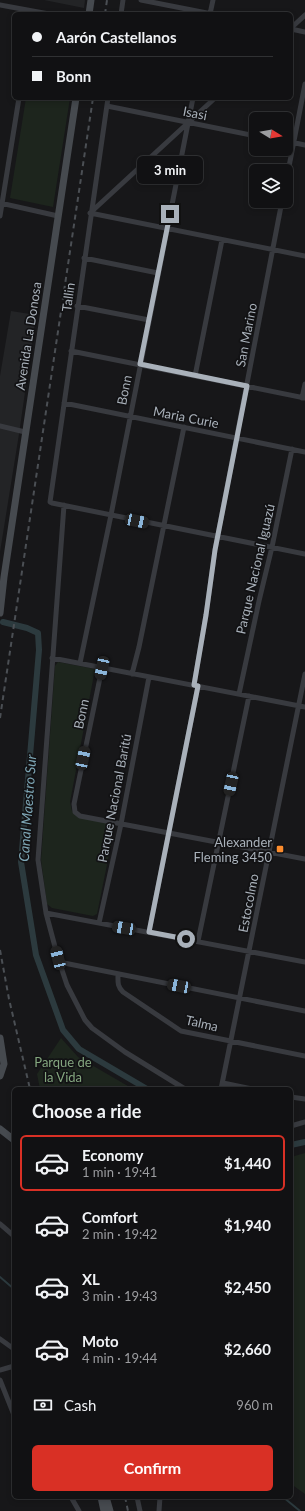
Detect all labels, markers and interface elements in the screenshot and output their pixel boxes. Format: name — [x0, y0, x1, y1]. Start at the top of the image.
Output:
text: Aarón Castellanos — [56, 28, 177, 46]
text: Bonn — [56, 67, 91, 85]
street label: Isasi — [182, 103, 208, 123]
north arrow — [249, 112, 293, 156]
map controls — [249, 112, 293, 208]
callout: 3 min — [137, 156, 203, 184]
text: 3 min — [154, 162, 186, 178]
button: layers — [249, 164, 293, 208]
route end — [161, 205, 179, 223]
street label: Avenida La Donosa — [12, 281, 44, 391]
street label: Tallin — [58, 281, 78, 313]
street label: San Marino — [232, 302, 260, 368]
street label: Bonn — [113, 374, 135, 406]
street label: Maria Curie — [152, 403, 220, 431]
street label: Parque Nacional Iguazú — [232, 502, 278, 636]
car — [124, 513, 150, 529]
car — [94, 655, 110, 681]
street label: Bonn — [70, 698, 92, 730]
street label: Parque Nacional Baritú — [94, 732, 134, 864]
car — [75, 745, 91, 771]
water label: Canal Maestro Sur — [15, 754, 39, 862]
car — [223, 771, 239, 797]
place label: Alexander Fleming 3450 — [194, 834, 272, 865]
marker: Alexander Fleming 3450 — [275, 844, 285, 854]
street label: Estocolmo — [234, 872, 262, 934]
car — [111, 920, 137, 936]
route start — [177, 930, 195, 948]
car — [49, 945, 67, 971]
car — [166, 978, 192, 994]
street label: Talma — [184, 1012, 220, 1034]
park label: Parque de la Vida — [34, 1054, 92, 1085]
text: Choose a ride — [32, 1100, 141, 1122]
icon: car — [34, 1145, 70, 1181]
text: Economy — [82, 1146, 143, 1164]
text: $1,440 — [224, 1154, 271, 1172]
text: 1 min · 19:41 — [82, 1164, 157, 1180]
icon: car — [34, 1207, 70, 1243]
text: Comfort — [82, 1208, 138, 1226]
text: $1,940 — [224, 1216, 271, 1234]
text: 2 min · 19:42 — [82, 1226, 157, 1242]
icon: car — [34, 1269, 70, 1305]
text: XL — [82, 1270, 100, 1288]
text: $2,450 — [224, 1278, 271, 1296]
text: 3 min · 19:43 — [82, 1288, 157, 1304]
icon: car — [34, 1331, 70, 1367]
text: Moto — [82, 1332, 119, 1350]
text: $2,660 — [224, 1340, 271, 1358]
text: 4 min · 19:44 — [82, 1350, 157, 1366]
icon: cash — [32, 1394, 54, 1416]
text: Cash — [64, 1396, 96, 1414]
text: 960 m — [236, 1397, 273, 1413]
button: Confirm — [32, 1445, 273, 1491]

